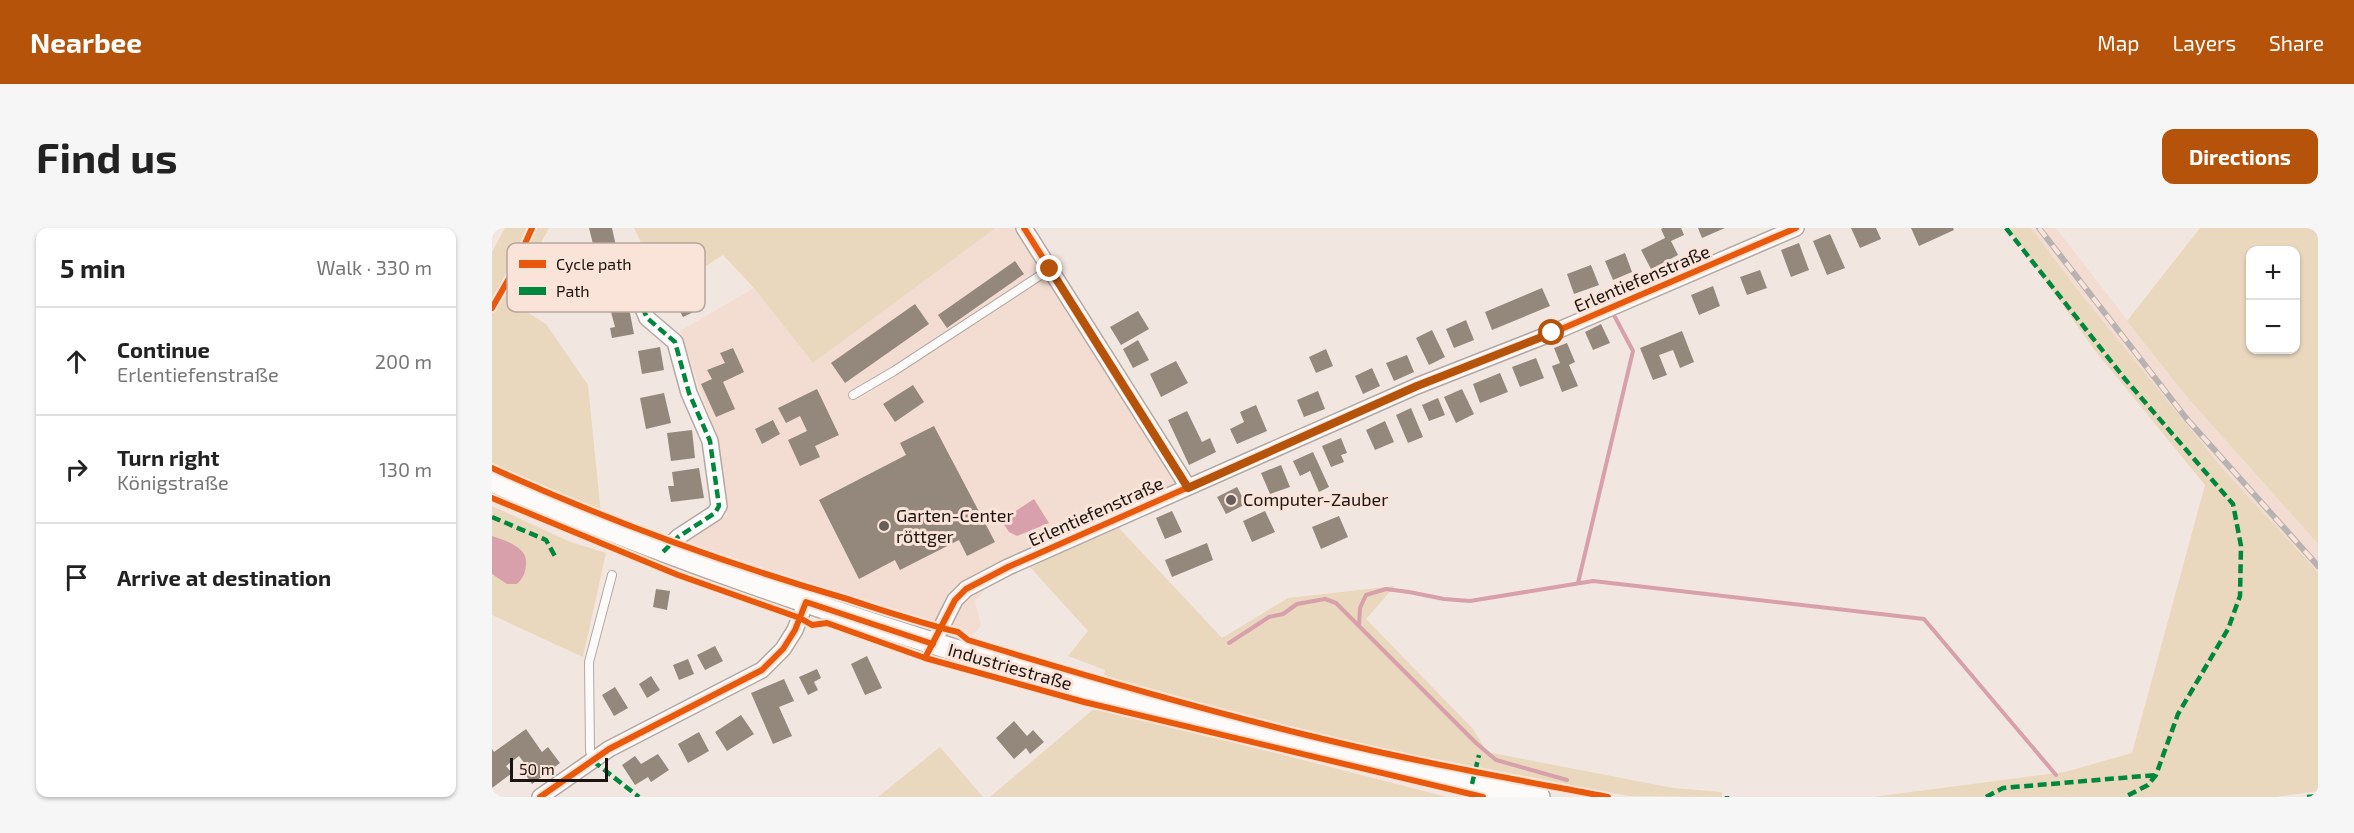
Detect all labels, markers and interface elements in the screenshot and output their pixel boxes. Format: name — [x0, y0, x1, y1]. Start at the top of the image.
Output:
text: Nearbee — [30, 25, 142, 59]
text: Map — [2097, 30, 2139, 55]
text: Layers — [2172, 30, 2236, 55]
text: Share — [2269, 30, 2324, 55]
button: Directions — [2162, 129, 2318, 184]
text: Find us — [36, 131, 178, 181]
street label: Erlentiefenstraße — [1570, 240, 1713, 317]
legend — [507, 243, 705, 312]
map controls — [2246, 246, 2300, 354]
button: + — [2246, 246, 2300, 300]
text: 5 min — [60, 252, 126, 283]
text: Cycle path — [556, 254, 632, 273]
text: Walk · 330 m — [316, 255, 432, 279]
route end — [1036, 255, 1062, 281]
text: Path — [556, 281, 590, 300]
button: − — [2246, 300, 2300, 354]
route start — [1538, 319, 1564, 345]
text: Continue — [117, 336, 210, 362]
icon: ahead — [60, 345, 93, 378]
text: 200 m — [375, 349, 432, 373]
text: Erlentiefenstraße — [117, 362, 279, 386]
text: Turn right — [117, 444, 219, 470]
icon: right — [60, 453, 93, 486]
text: 130 m — [379, 457, 432, 481]
text: Königstraße — [117, 470, 229, 494]
street label: Erlentiefenstraße — [1025, 471, 1167, 551]
place label: Computer-Zauber — [1243, 488, 1388, 510]
marker: Computer-Zauber — [1224, 493, 1238, 507]
place label: Garten-Center röttger — [896, 504, 1014, 547]
marker: Garten-Center röttger — [877, 519, 891, 533]
icon: arrive — [60, 561, 93, 594]
text: Arrive at destination — [117, 564, 331, 590]
street label: Industriestraße — [946, 638, 1075, 694]
scale bar — [510, 755, 608, 782]
text: 50 m — [519, 759, 555, 778]

